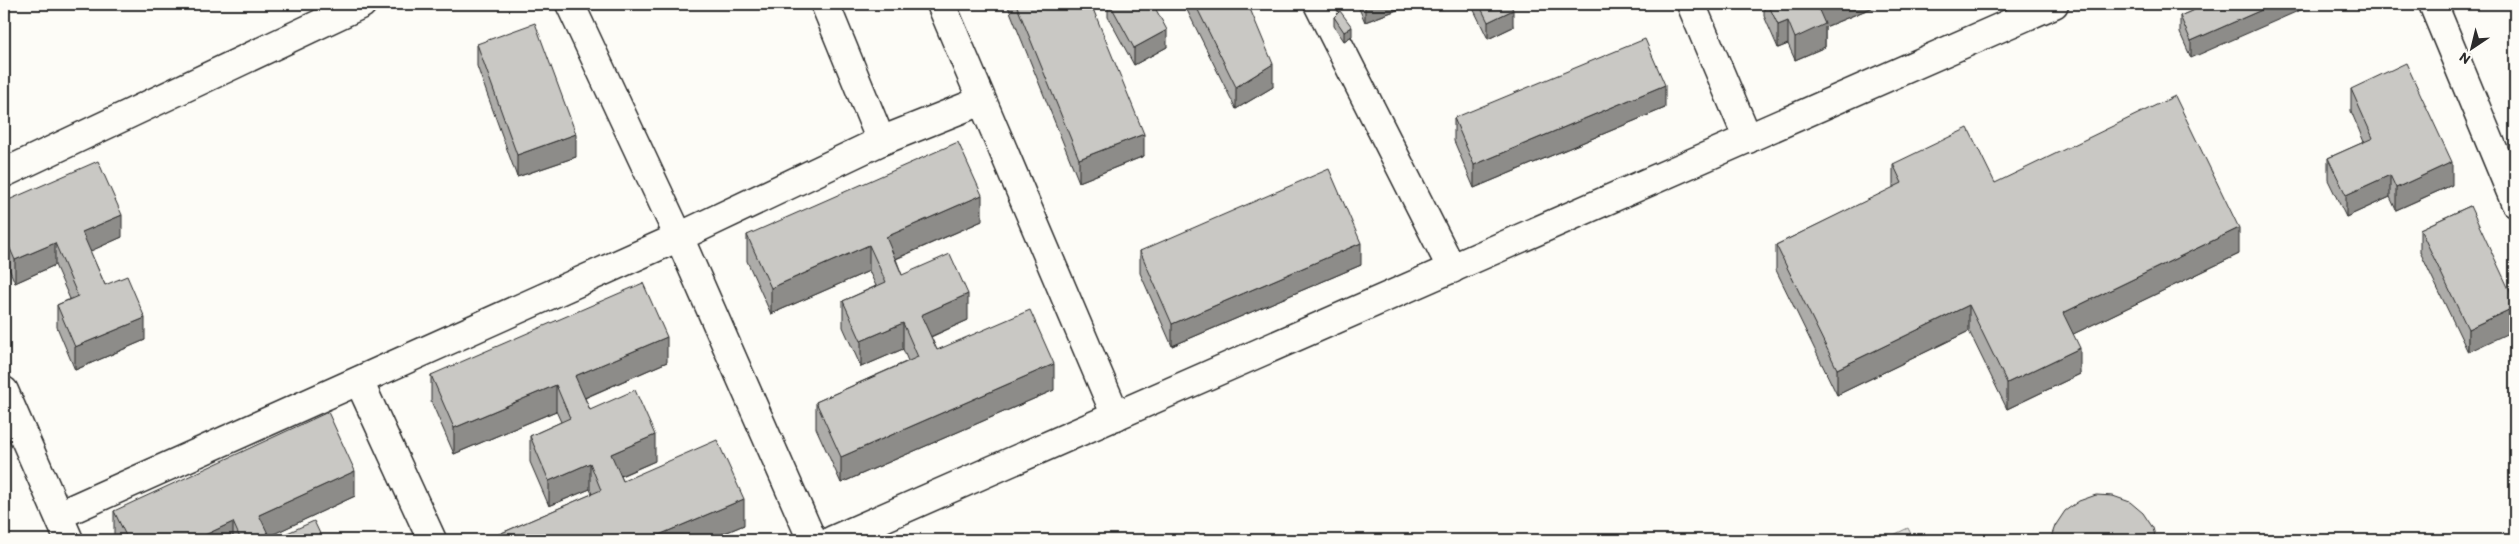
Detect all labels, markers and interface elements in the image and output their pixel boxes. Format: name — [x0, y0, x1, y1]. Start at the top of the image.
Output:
north arrow — [2446, 22, 2496, 72]
text: N — [2456, 49, 2474, 68]

